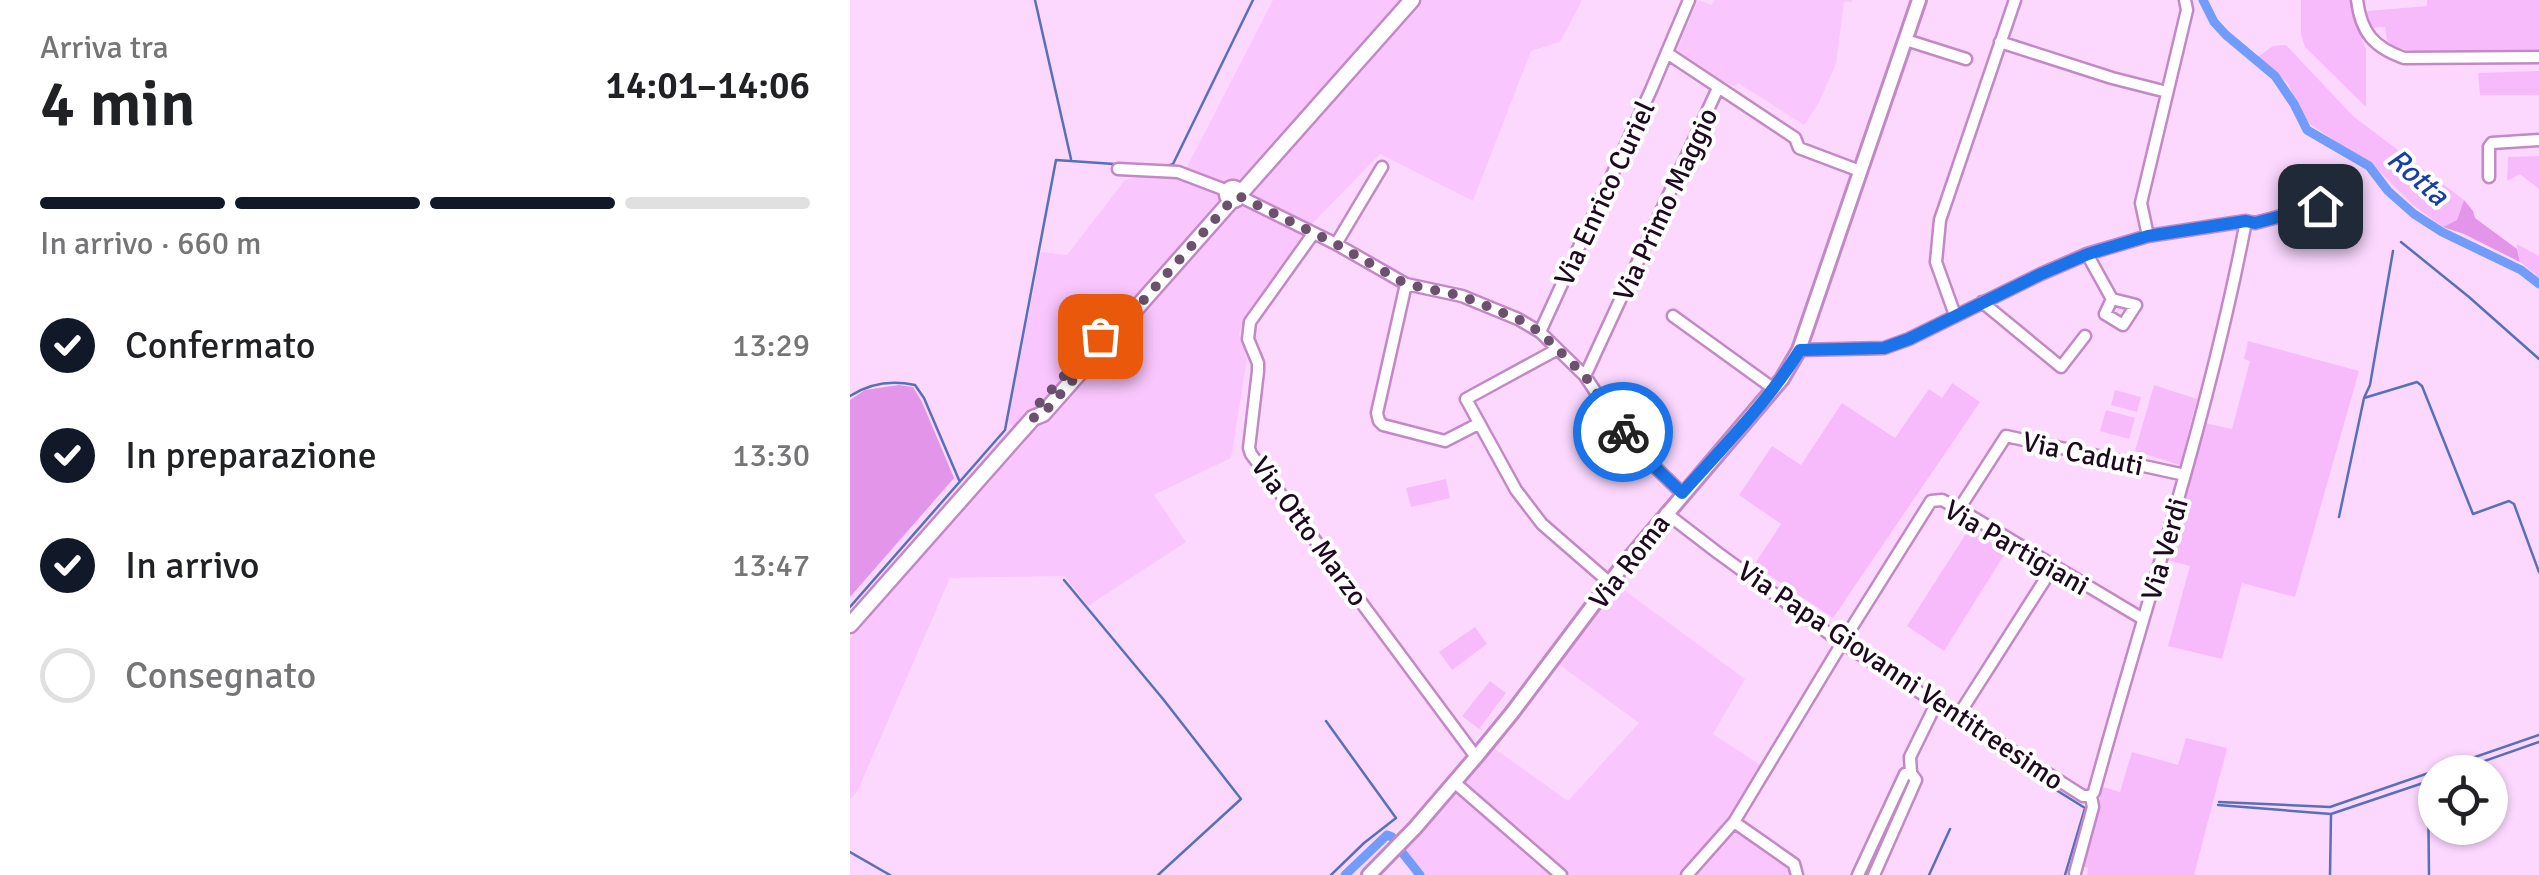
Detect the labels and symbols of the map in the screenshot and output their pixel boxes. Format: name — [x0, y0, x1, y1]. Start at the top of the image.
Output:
street label: Via Enrico Curiel — [1547, 96, 1663, 291]
street label: Via Primo Maggio — [1606, 102, 1726, 306]
water label: Rotta — [2379, 141, 2457, 215]
pin — [2278, 164, 2363, 249]
pin — [1058, 294, 1143, 379]
courier — [1573, 382, 1673, 482]
street label: Via Caduti — [2019, 425, 2146, 483]
street label: Via Otto Marzo — [1244, 450, 1375, 613]
street label: Via Partigiani — [1938, 493, 2095, 603]
street label: Via Verdi — [2134, 494, 2196, 604]
street label: Via Roma — [1582, 507, 1678, 616]
street label: Via Papa Giovanni Ventitreesimo — [1731, 554, 2070, 798]

